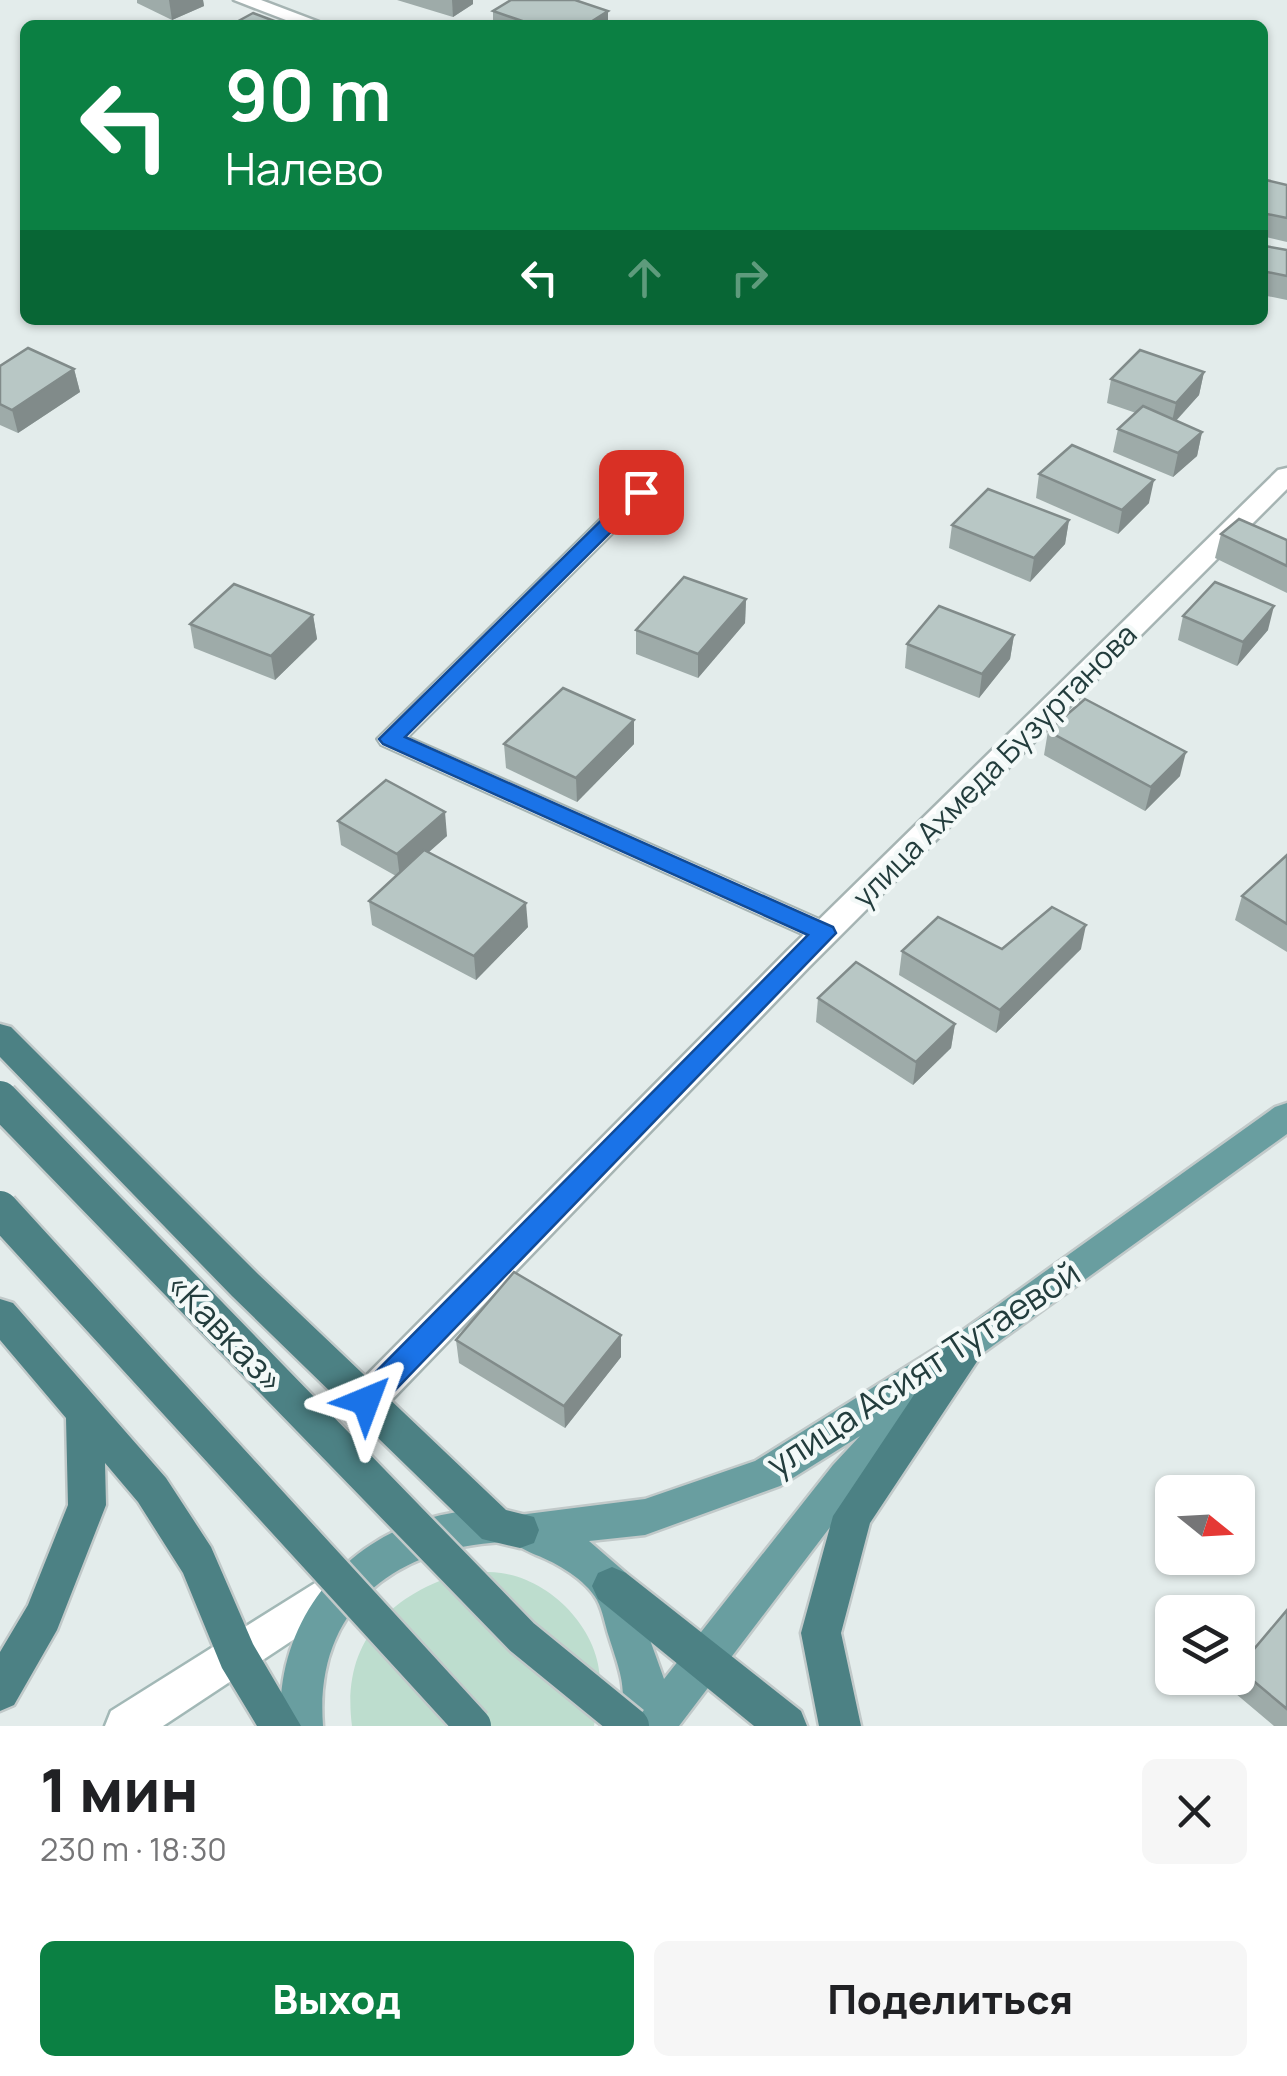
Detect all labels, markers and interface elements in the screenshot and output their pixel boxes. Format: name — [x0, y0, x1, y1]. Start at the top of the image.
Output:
text: 90 m — [225, 46, 392, 142]
icon: left — [60, 60, 190, 190]
text: Налево — [225, 137, 384, 199]
icon: left — [512, 250, 567, 305]
icon: ahead — [617, 250, 672, 305]
icon: right — [722, 250, 777, 305]
pin — [599, 450, 684, 535]
icon: arrive — [614, 465, 669, 520]
street label: улица Ахмеда Бузуртанова — [843, 614, 1145, 916]
street label: улица Асият Тутаевой — [757, 1249, 1089, 1487]
street label: «Кавказ» — [156, 1261, 296, 1403]
position arrow — [314, 1349, 418, 1453]
north arrow — [1155, 1475, 1255, 1575]
map controls — [1155, 1475, 1255, 1695]
button: layers — [1155, 1595, 1255, 1695]
text: 1 мин — [40, 1748, 199, 1830]
button: close — [1142, 1759, 1247, 1864]
text: 230 m · 18:30 — [40, 1827, 227, 1871]
button: Выход — [40, 1941, 634, 2056]
button: Поделиться — [654, 1941, 1247, 2056]

